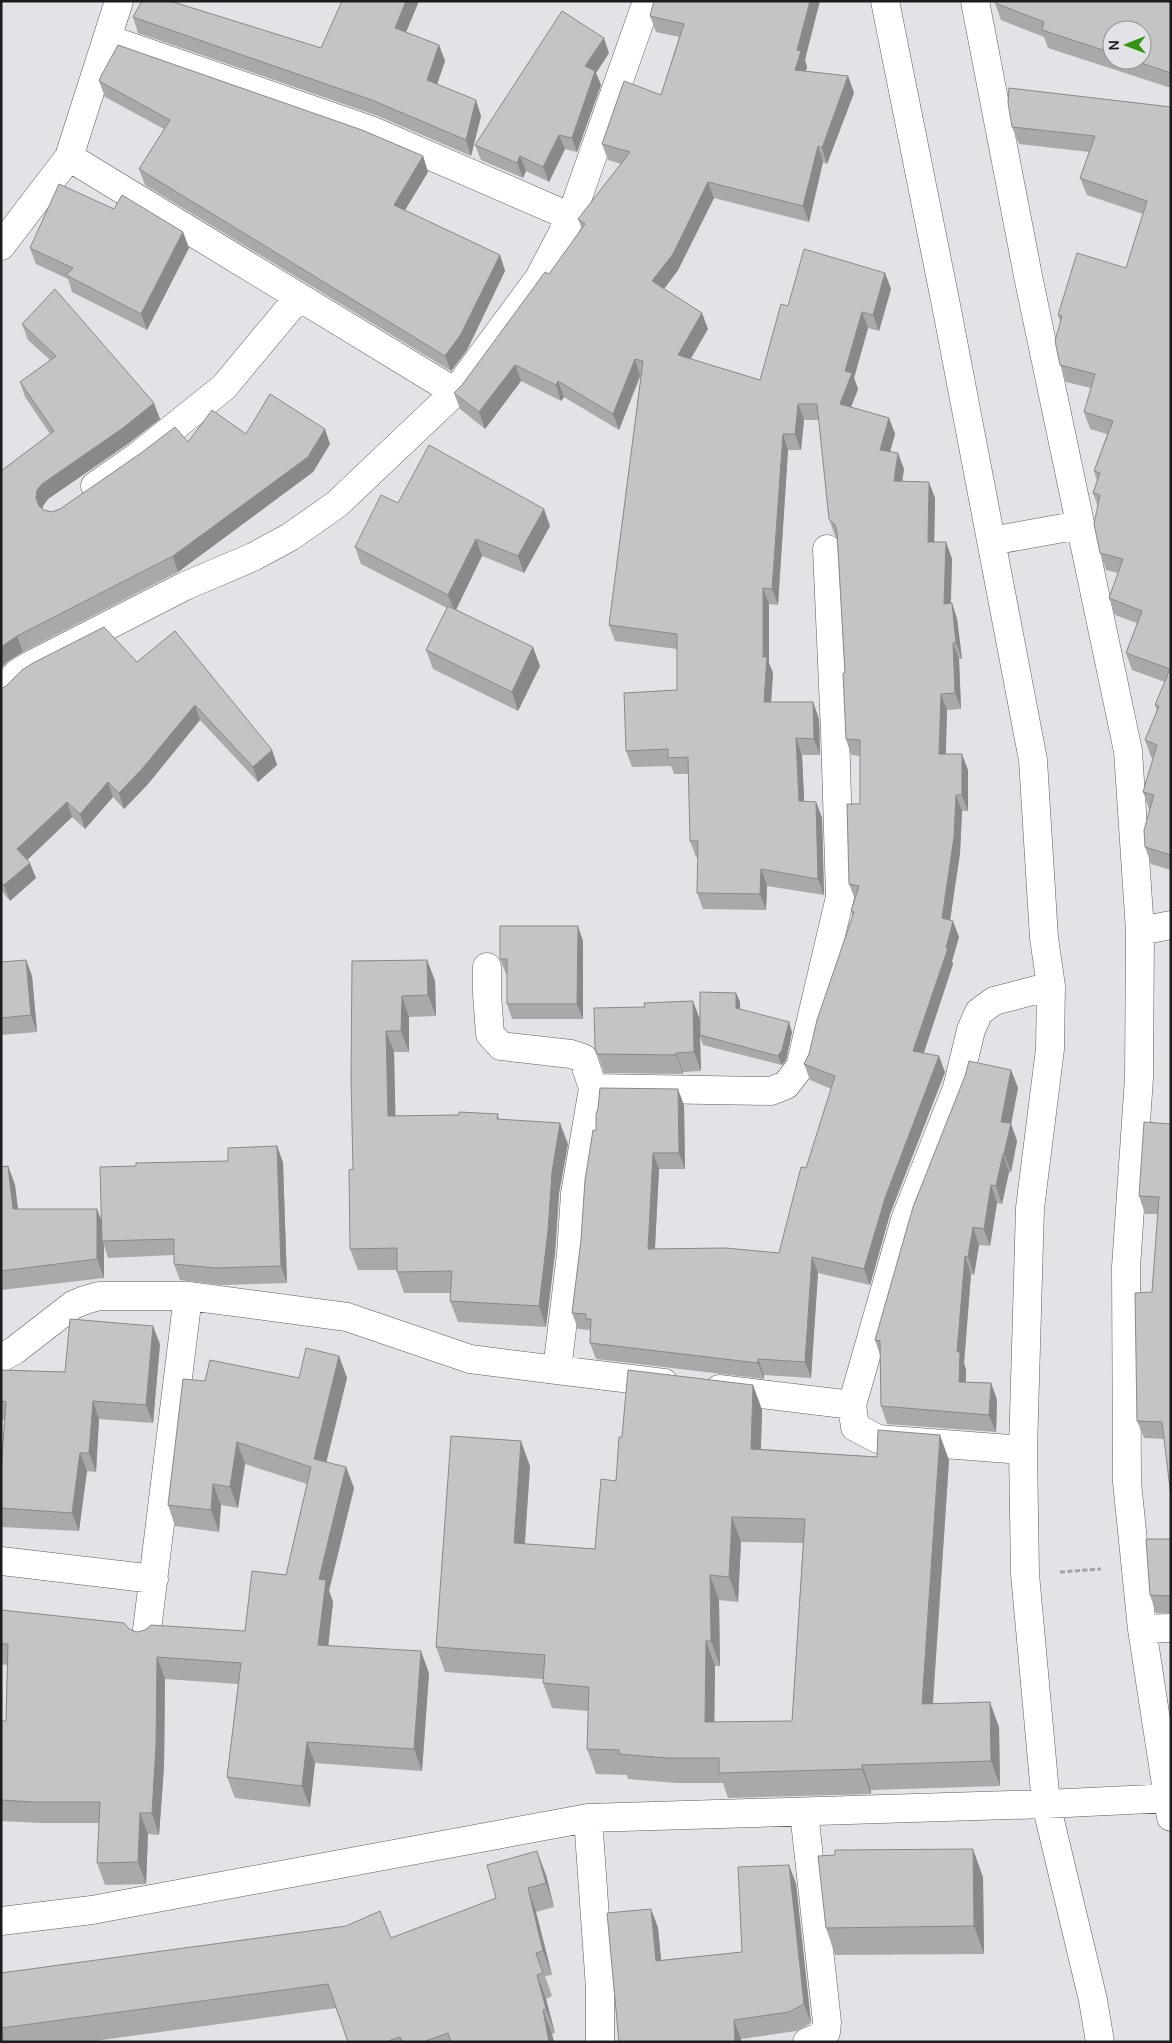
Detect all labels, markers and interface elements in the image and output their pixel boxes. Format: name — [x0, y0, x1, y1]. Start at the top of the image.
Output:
north arrow — [1102, 20, 1152, 70]
text: N — [1104, 40, 1123, 50]

